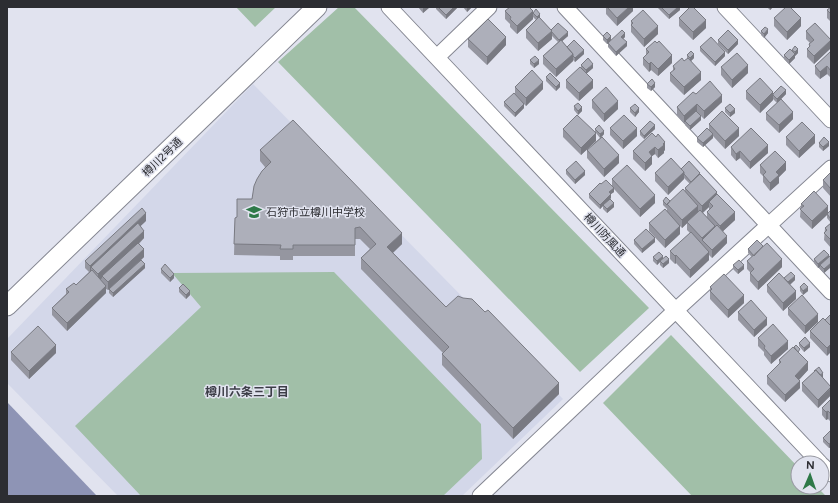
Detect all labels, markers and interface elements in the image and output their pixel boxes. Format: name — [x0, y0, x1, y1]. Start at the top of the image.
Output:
street label: 樽川2号通 — [140, 135, 185, 179]
school or university icon: 石狩市立樽川中学校 — [245, 203, 263, 221]
place label: 石狩市立樽川中学校 — [266, 206, 365, 219]
street label: 樽川防風通 — [581, 211, 628, 260]
district label: 樽川六条三丁目 — [205, 385, 289, 399]
north arrow — [790, 455, 830, 495]
text: N — [806, 459, 815, 472]

